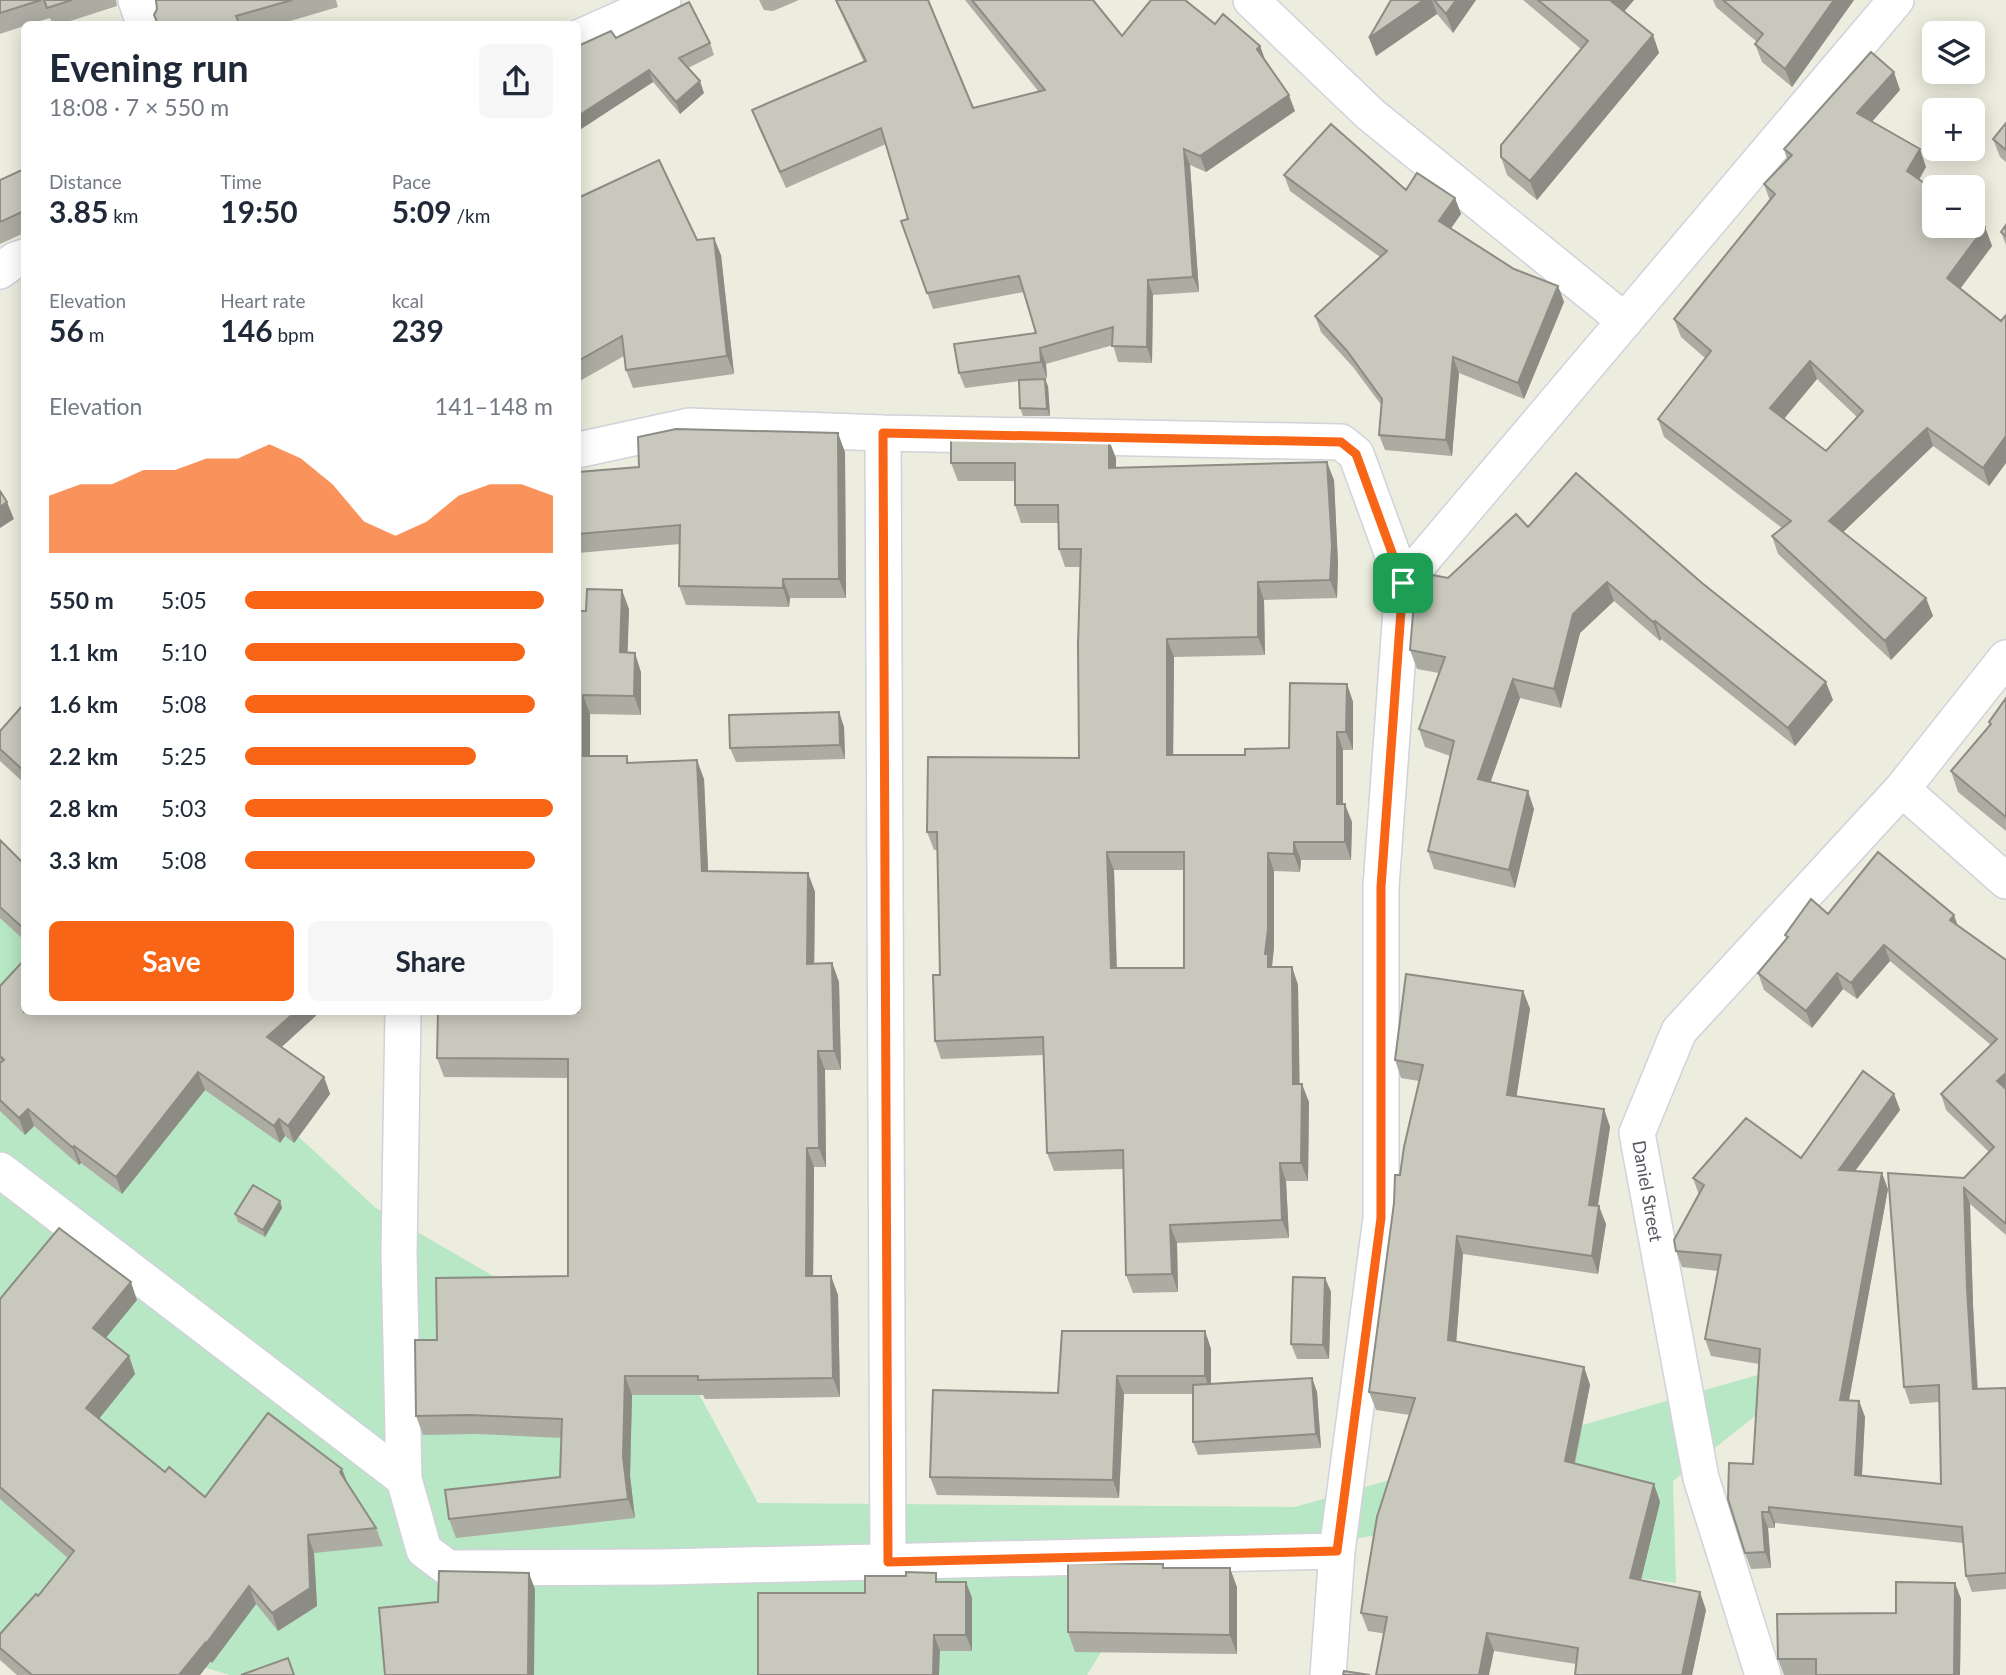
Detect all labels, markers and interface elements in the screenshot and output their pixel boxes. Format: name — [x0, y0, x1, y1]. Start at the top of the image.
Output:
map controls — [1922, 21, 1985, 238]
button: layers — [1922, 21, 1985, 84]
text: Evening run — [49, 44, 249, 90]
button: share — [479, 44, 553, 118]
text: 18:08 · 7 × 550 m — [49, 93, 229, 121]
button: + — [1922, 98, 1985, 161]
text: Distance — [49, 170, 122, 193]
text: Time — [220, 170, 262, 193]
text: Pace — [392, 170, 431, 193]
button: − — [1922, 175, 1985, 238]
text: 3.85 — [49, 193, 108, 229]
text: 19:50 — [220, 193, 298, 229]
text: 5:09 — [392, 193, 452, 229]
text: km — [108, 204, 138, 227]
text: /km — [452, 204, 490, 227]
text: Elevation — [49, 289, 126, 312]
text: Heart rate — [220, 289, 306, 312]
text: kcal — [392, 289, 424, 312]
text: 56 — [49, 312, 84, 348]
text: 146 — [220, 312, 273, 348]
text: 239 — [392, 312, 444, 348]
text: m — [84, 323, 104, 346]
text: bpm — [273, 323, 314, 346]
text: Elevation — [49, 392, 142, 420]
text: 141–148 m — [435, 392, 553, 420]
pin — [1373, 553, 1433, 613]
icon: arrive — [1384, 564, 1422, 602]
text: 550 m — [49, 586, 114, 614]
text: 5:05 — [161, 586, 207, 614]
text: 1.1 km — [49, 638, 118, 666]
text: 5:10 — [161, 638, 207, 666]
text: 1.6 km — [49, 690, 118, 718]
text: 5:08 — [161, 690, 207, 718]
text: 2.2 km — [49, 742, 118, 770]
text: 5:25 — [161, 742, 207, 770]
text: 2.8 km — [49, 794, 118, 822]
text: 5:03 — [161, 794, 207, 822]
text: 3.3 km — [49, 846, 118, 874]
text: 5:08 — [161, 846, 207, 874]
button: Save — [49, 921, 294, 1001]
button: Share — [308, 921, 553, 1001]
street label: Daniel Street — [1628, 1139, 1668, 1244]

